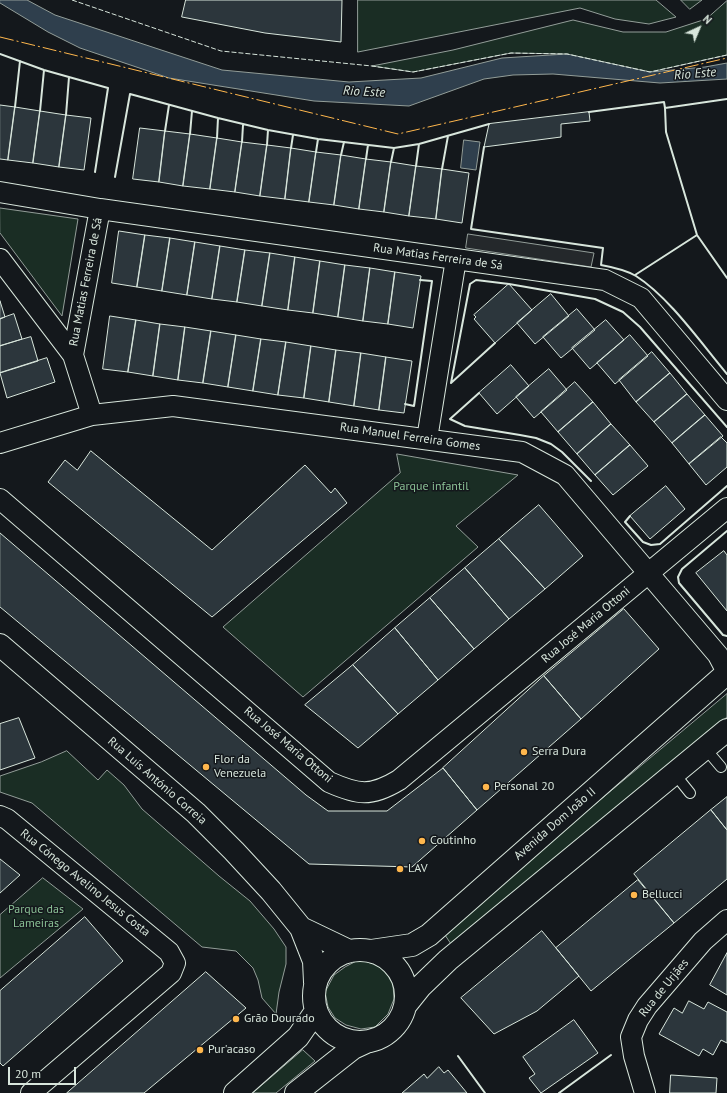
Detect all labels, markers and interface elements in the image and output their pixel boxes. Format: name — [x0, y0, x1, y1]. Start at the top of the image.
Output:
north arrow — [679, 8, 719, 48]
text: N — [700, 12, 715, 27]
water label: Rio Este — [673, 64, 717, 84]
water label: Rio Este — [342, 83, 386, 101]
street label: Rua Matias Ferreira de Sá — [66, 216, 106, 348]
street label: Rua Matias Ferreira de Sá — [372, 241, 504, 273]
street label: Rua Manuel Ferreira Gomes — [339, 420, 481, 454]
park label: Parque infantil — [393, 480, 469, 494]
street label: Rua José Maria Ottoni — [539, 584, 633, 666]
street label: Rua José Maria Ottoni — [241, 704, 335, 786]
street label: Rua Luís António Correia — [105, 734, 209, 828]
place label: Serra Dura — [532, 745, 586, 759]
marker: Serra Dura — [519, 747, 529, 757]
place label: Flor da Venezuela — [214, 753, 266, 781]
marker: Flor da Venezuela — [201, 762, 211, 772]
place label: Personal 20 — [494, 780, 554, 794]
marker: Personal 20 — [481, 782, 491, 792]
street label: Avenida Dom João II — [511, 785, 599, 863]
street label: Rua Cónego Avelino Jesus Costa — [17, 826, 153, 940]
place label: Coutinho — [430, 834, 476, 848]
marker: Coutinho — [417, 836, 427, 846]
place label: LAV — [408, 862, 428, 876]
marker: LAV — [395, 864, 405, 874]
place label: Bellucci — [642, 888, 682, 902]
marker: Bellucci — [629, 890, 639, 900]
park label: Parque das Lameiras — [8, 903, 64, 931]
street label: Rua de Urjães — [636, 956, 692, 1020]
place label: Grão Dourado — [244, 1012, 315, 1026]
marker: Grão Dourado — [231, 1014, 241, 1024]
place label: Pur'acaso — [208, 1043, 256, 1057]
marker: Pur'acaso — [195, 1045, 205, 1055]
scale bar — [10, 1059, 78, 1085]
text: 20 m — [15, 1066, 41, 1081]

